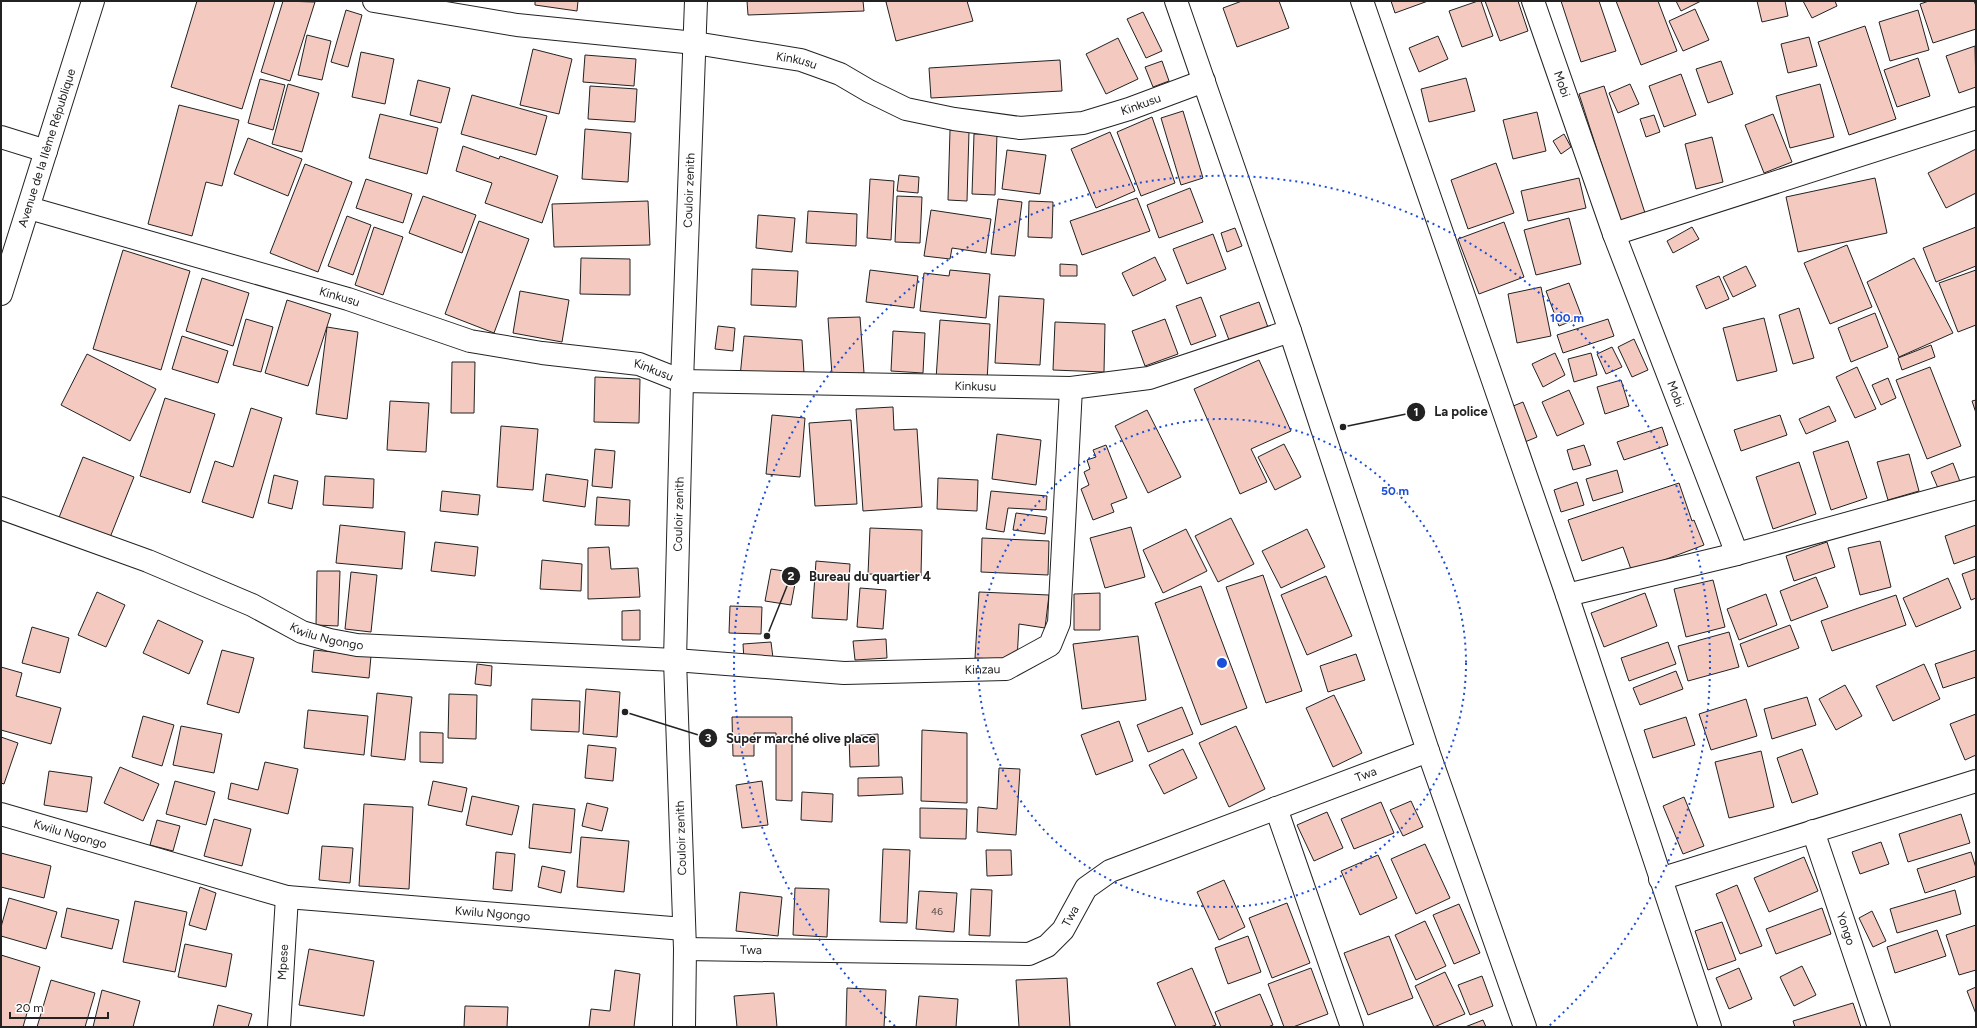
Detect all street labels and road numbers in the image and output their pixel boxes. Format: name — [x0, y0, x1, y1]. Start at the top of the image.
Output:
street label: Kinkusu — [775, 49, 819, 72]
street label: Avenue de la IIème République — [15, 67, 78, 229]
street label: Mobi — [1551, 69, 1573, 99]
street label: Kinkusu — [1119, 91, 1163, 118]
street label: Couloir zenith — [681, 152, 697, 228]
street label: Kinkusu — [318, 284, 362, 310]
street label: Kinkusu — [633, 356, 675, 384]
street label: Kinkusu — [954, 379, 996, 394]
street label: Mobi — [1664, 379, 1687, 409]
street label: Couloir zenith — [671, 476, 687, 552]
street label: Kwilu Ngongo — [287, 620, 364, 652]
street label: Kinzau — [965, 662, 1000, 677]
street label: Twa — [1353, 764, 1378, 785]
street label: Couloir zenith — [673, 800, 689, 876]
street label: Kwilu Ngongo — [32, 817, 109, 851]
street label: Twa — [1059, 903, 1082, 929]
street label: Kwilu Ngongo — [454, 904, 531, 924]
street label: Yongo — [1834, 910, 1858, 947]
street label: Mpese — [275, 943, 291, 981]
street label: Twa — [740, 943, 762, 957]

